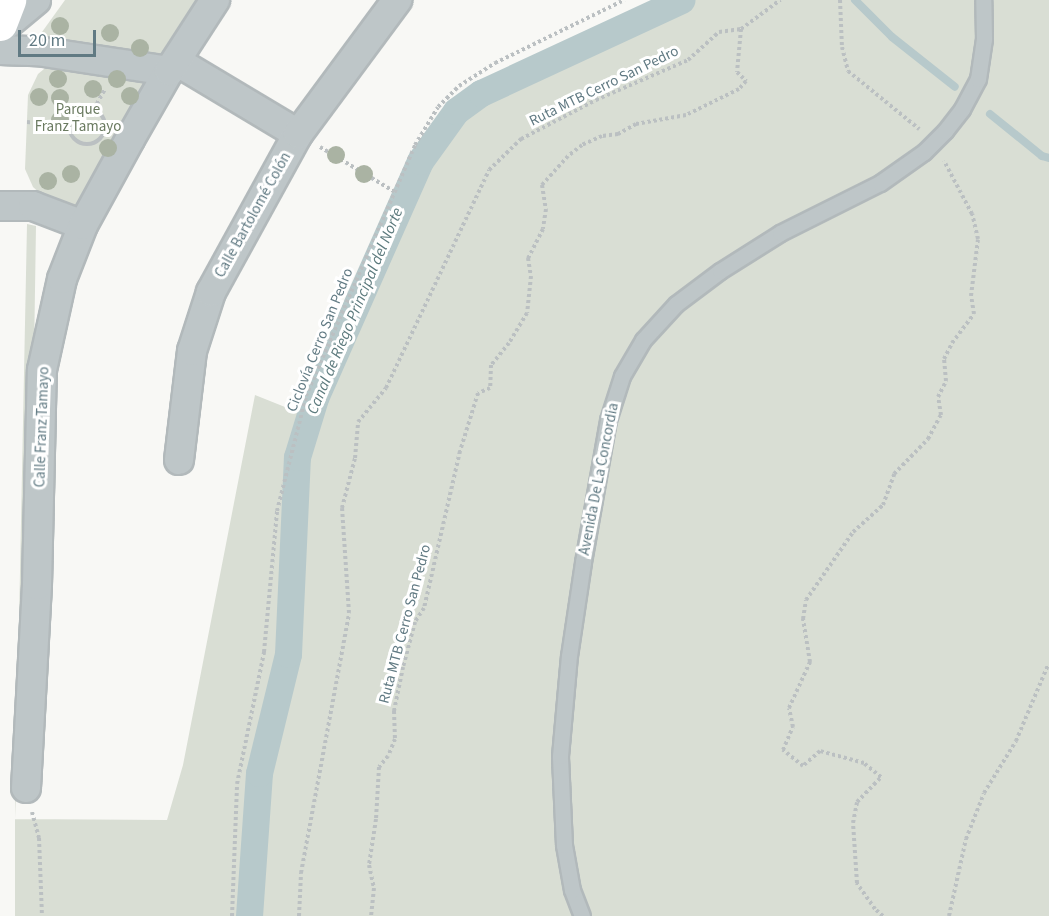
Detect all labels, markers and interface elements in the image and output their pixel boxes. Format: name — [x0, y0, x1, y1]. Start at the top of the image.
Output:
scale bar — [21, 18, 99, 56]
text: 20 m — [29, 28, 65, 53]
street label: Ruta MTB Cerro San Pedro — [526, 42, 682, 130]
park label: Parque Franz Tamayo — [35, 100, 121, 135]
street label: Calle Bartolomé Colón — [211, 149, 295, 281]
water label: Canal de Riego Principal del Norte — [303, 205, 407, 417]
street label: Ciclovía Cerro San Pedro — [283, 265, 357, 415]
street label: Calle Franz Tamayo — [31, 366, 53, 488]
street label: Avenida De La Concordia — [575, 401, 623, 557]
street label: Ruta MTB Cerro San Pedro — [375, 542, 435, 706]

